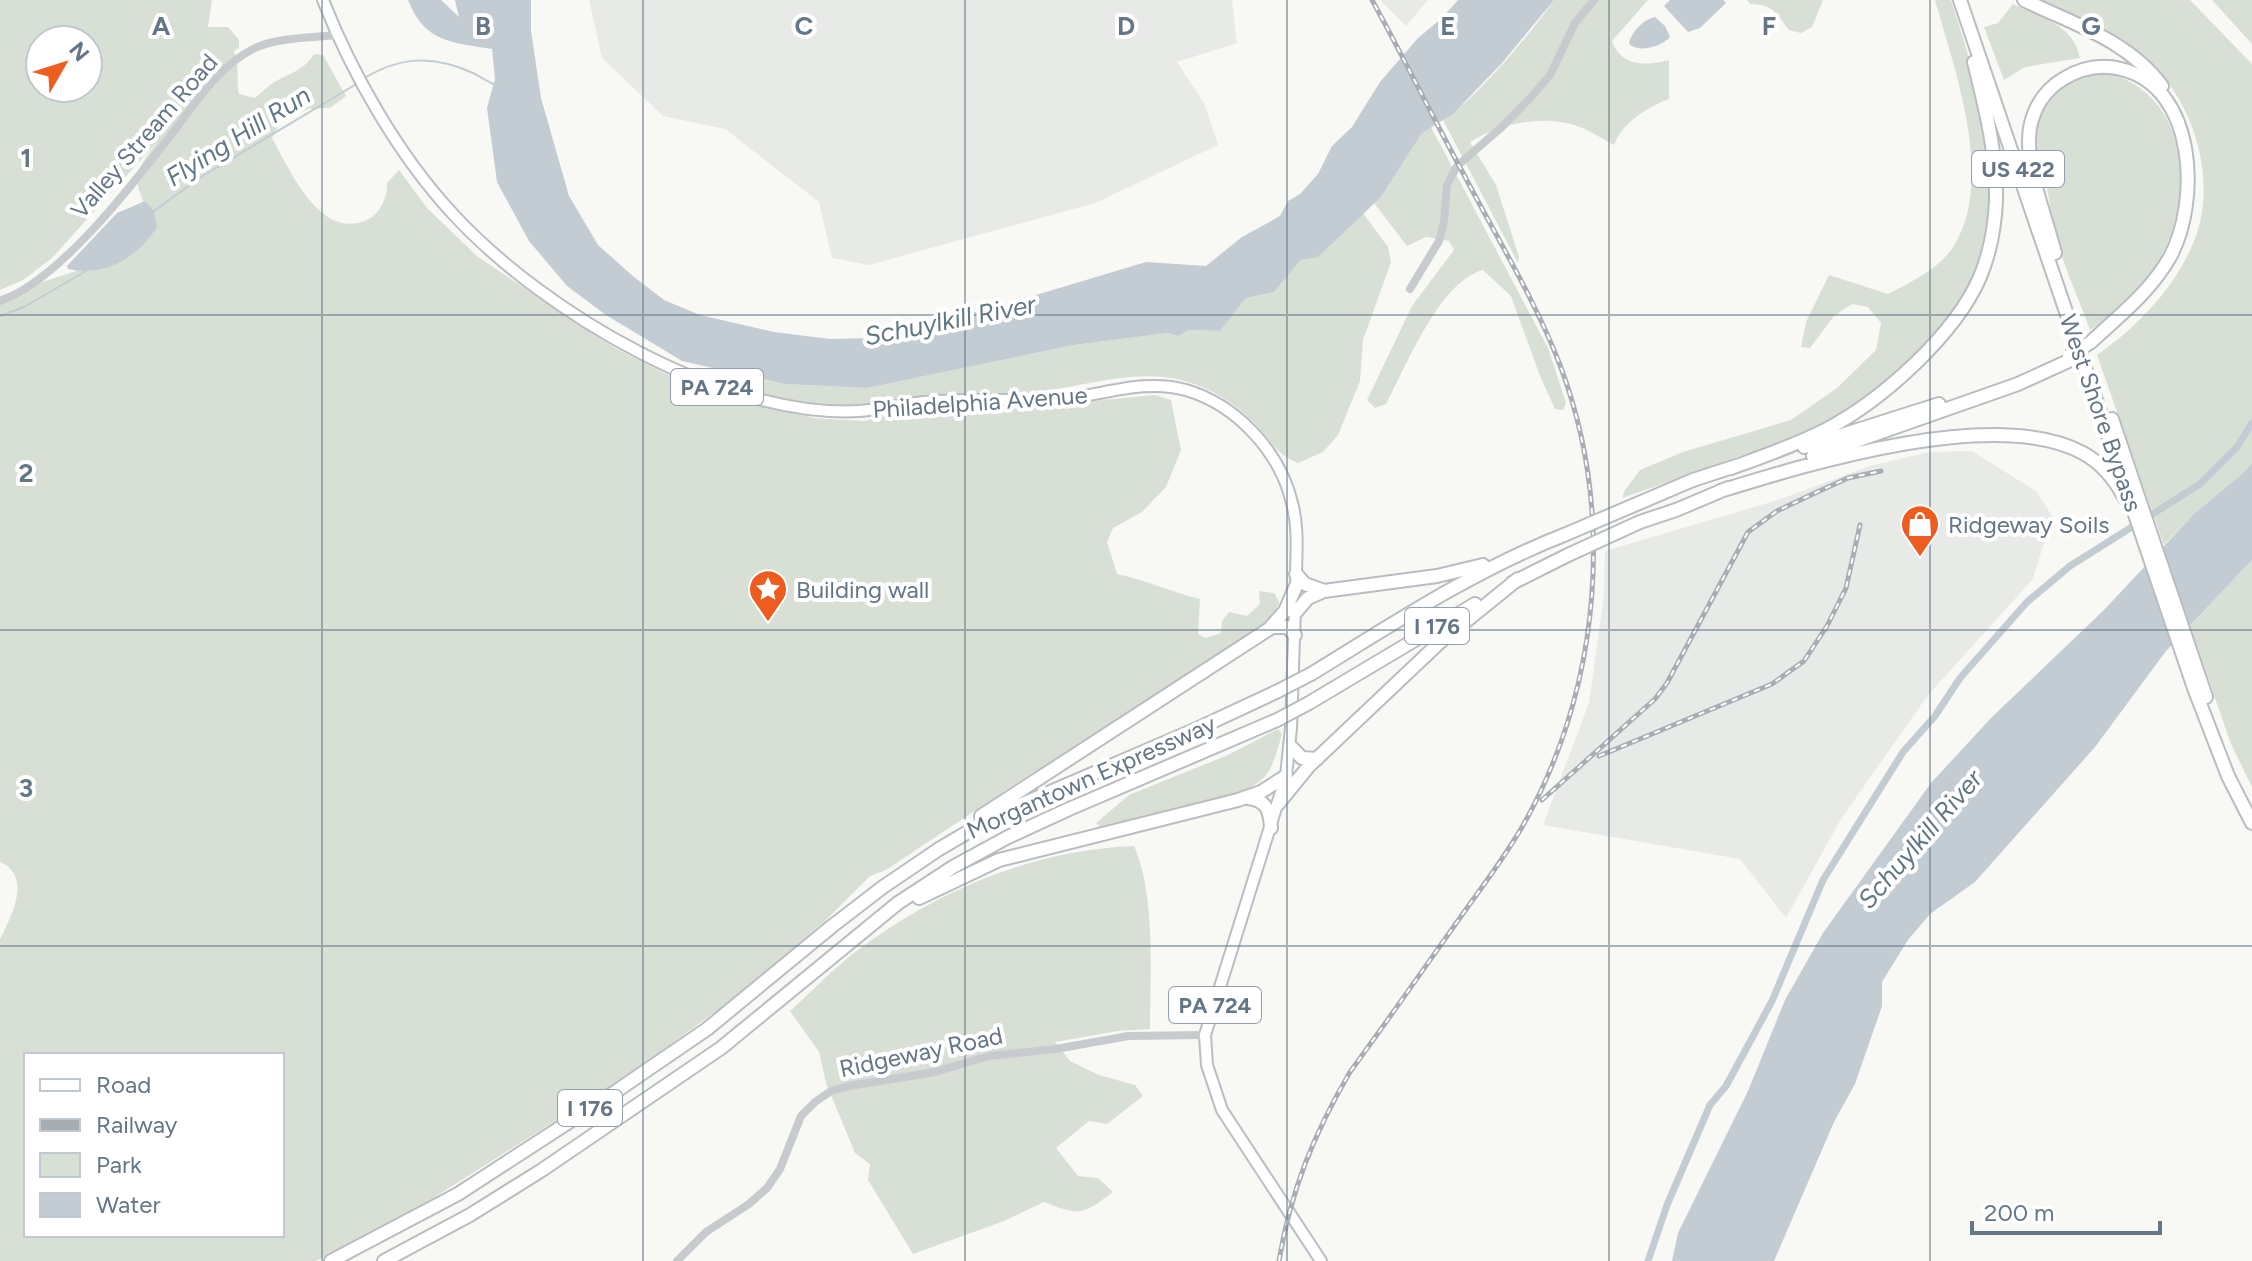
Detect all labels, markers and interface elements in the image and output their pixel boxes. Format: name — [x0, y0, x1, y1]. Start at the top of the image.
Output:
text: A — [152, 10, 171, 42]
text: B — [475, 10, 491, 42]
text: C — [795, 10, 814, 42]
text: D — [1117, 10, 1135, 42]
text: E — [1440, 10, 1456, 42]
text: F — [1762, 10, 1776, 42]
text: G — [2081, 10, 2101, 42]
north arrow — [24, 24, 104, 104]
text: N — [63, 37, 95, 67]
street label: Valley Stream Road — [65, 48, 223, 224]
water label: Flying Hill Run — [160, 79, 316, 193]
text: 1 — [21, 142, 31, 174]
road number: US 422 — [1972, 151, 2064, 187]
water label: Schuylkill River — [862, 287, 1039, 352]
street label: West Shore Bypass — [2054, 311, 2148, 515]
road number: PA 724 — [671, 369, 763, 405]
street label: Philadelphia Avenue — [872, 380, 1088, 424]
text: 2 — [18, 457, 34, 489]
shop icon: Ridgeway Soils — [1899, 503, 1941, 558]
place label: Ridgeway Soils — [1948, 510, 2109, 539]
place icon: Building wall — [747, 568, 789, 623]
place label: Building wall — [796, 575, 929, 604]
road number: I 176 — [1405, 608, 1469, 644]
street label: Morgantown Expressway — [962, 709, 1220, 845]
water label: Schuylkill River — [1851, 762, 1990, 915]
text: 3 — [19, 772, 33, 804]
road number: PA 724 — [1169, 987, 1261, 1023]
street label: Ridgeway Road — [837, 1021, 1005, 1083]
legend — [24, 1053, 284, 1237]
text: Road — [96, 1070, 151, 1099]
road number: I 176 — [558, 1090, 622, 1126]
text: Railway — [96, 1110, 178, 1139]
text: Park — [96, 1150, 142, 1179]
scale bar — [1972, 1185, 2160, 1235]
text: Water — [96, 1190, 161, 1219]
text: 200 m — [1984, 1198, 2055, 1227]

